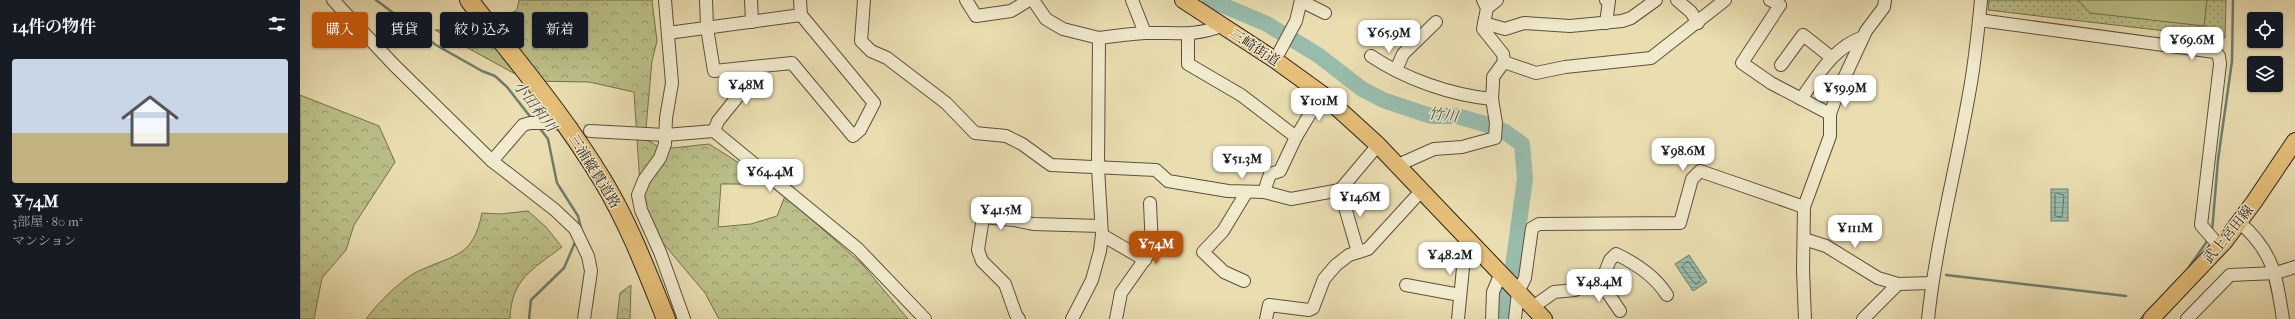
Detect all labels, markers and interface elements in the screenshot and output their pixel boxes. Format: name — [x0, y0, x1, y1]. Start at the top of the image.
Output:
chip: 購入 — [312, 12, 368, 48]
chip: 賃貸 — [376, 12, 432, 48]
chip: 絞り込み — [440, 12, 524, 48]
chip: 新着 — [532, 12, 588, 48]
map controls — [2247, 12, 2283, 92]
button: locate — [2247, 12, 2283, 48]
icon: filters — [266, 13, 288, 35]
text: 14件の物件 — [12, 16, 96, 36]
pin: ¥65.9M — [1356, 20, 1422, 54]
street label: 三崎街道 — [1227, 25, 1283, 70]
text: ¥65.9M — [1367, 25, 1411, 40]
pin: ¥69.6M — [2159, 27, 2225, 61]
text: ¥69.6M — [2169, 32, 2215, 47]
button: layers — [2247, 56, 2283, 92]
pin: ¥48M — [722, 72, 770, 106]
pin: ¥59.9M — [1812, 75, 1878, 109]
water label: 小田和川 — [509, 77, 562, 137]
text: ¥48M — [728, 77, 764, 92]
text: ¥59.9M — [1823, 80, 1867, 95]
icon: home — [114, 85, 186, 157]
pin: ¥101M — [1291, 88, 1347, 122]
text: ¥101M — [1300, 93, 1338, 108]
water label: 竹川 — [1427, 104, 1461, 126]
street label: 三浦縦貫道路 — [565, 131, 624, 211]
pin: ¥98.6M — [1650, 138, 1716, 172]
text: ¥98.6M — [1661, 143, 1705, 158]
pin: ¥51.3M — [1209, 146, 1275, 180]
text: ¥51.3M — [1222, 151, 1262, 166]
pin: ¥64.4M — [737, 159, 803, 193]
text: ¥64.4M — [746, 164, 794, 179]
pin: ¥146M — [1332, 184, 1388, 218]
text: ¥146M — [1339, 189, 1381, 204]
text: ¥74M — [12, 191, 59, 211]
pin: ¥41.5M — [968, 197, 1034, 231]
text: ¥41.5M — [980, 202, 1022, 217]
street label: 武上宮田線 — [2200, 202, 2257, 267]
text: 3部屋 · 80 m² — [12, 214, 83, 229]
pin: ¥111M — [1827, 215, 1883, 249]
text: ¥111M — [1837, 220, 1873, 235]
pin: ¥74M — [1132, 231, 1180, 265]
text: マンション — [12, 233, 76, 248]
text: ¥74M — [1138, 236, 1174, 251]
pin: ¥48.2M — [1417, 242, 1483, 276]
text: ¥48.2M — [1427, 247, 1473, 262]
pin: ¥48.4M — [1566, 269, 1632, 303]
text: ¥48.4M — [1576, 274, 1622, 289]

